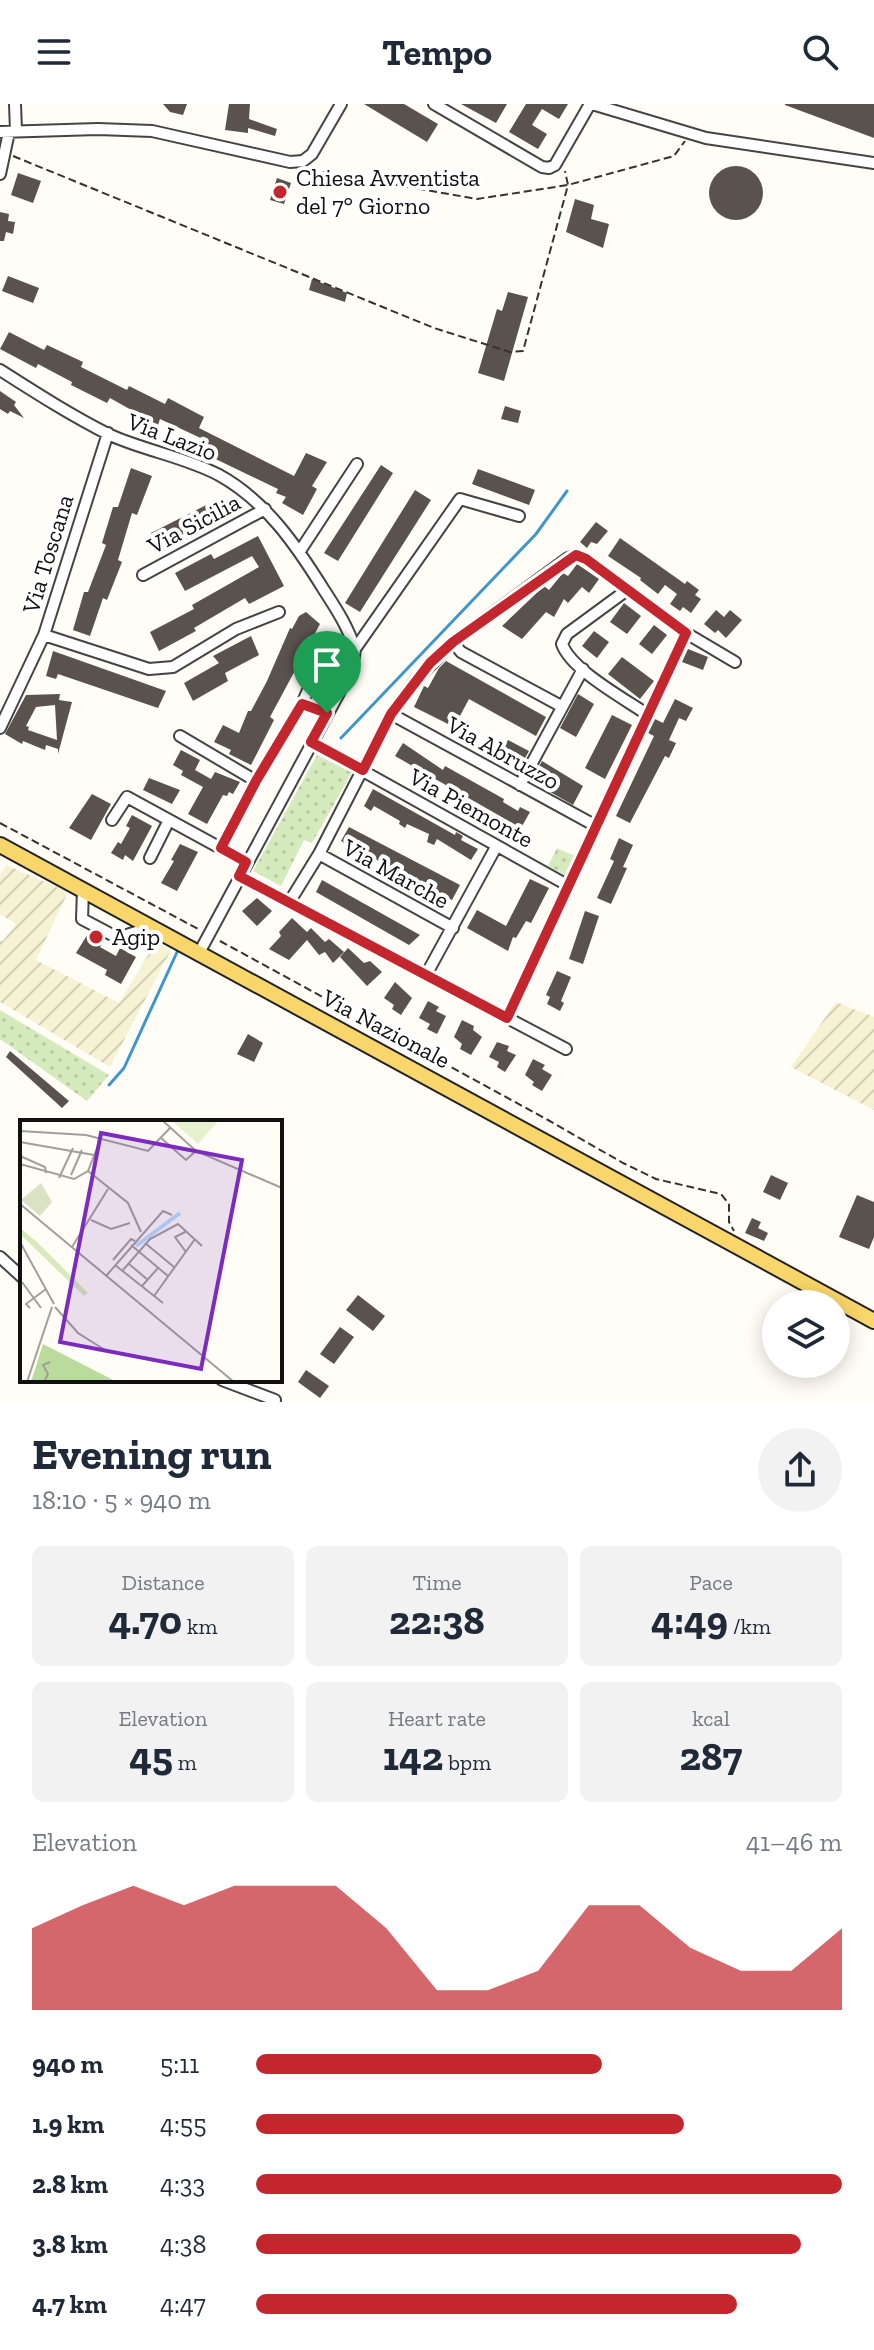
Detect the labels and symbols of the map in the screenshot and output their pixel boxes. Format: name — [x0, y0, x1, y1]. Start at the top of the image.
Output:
place label: Chiesa Avventista del 7° Giorno — [296, 163, 480, 220]
marker: Chiesa Avventista del 7° Giorno — [271, 183, 289, 201]
street label: Via Lazio — [122, 406, 221, 467]
street label: Via Sicilia — [142, 487, 245, 561]
street label: Via Toscana — [15, 491, 79, 618]
pin — [293, 631, 361, 713]
street label: Via Abruzzo — [441, 709, 565, 795]
street label: Via Piemonte — [403, 761, 538, 854]
street label: Via Marche — [337, 832, 455, 915]
place label: Agip — [112, 922, 160, 951]
marker: Agip — [87, 928, 105, 946]
street label: Via Nazionale — [316, 982, 455, 1074]
inset map — [20, 1120, 282, 1382]

